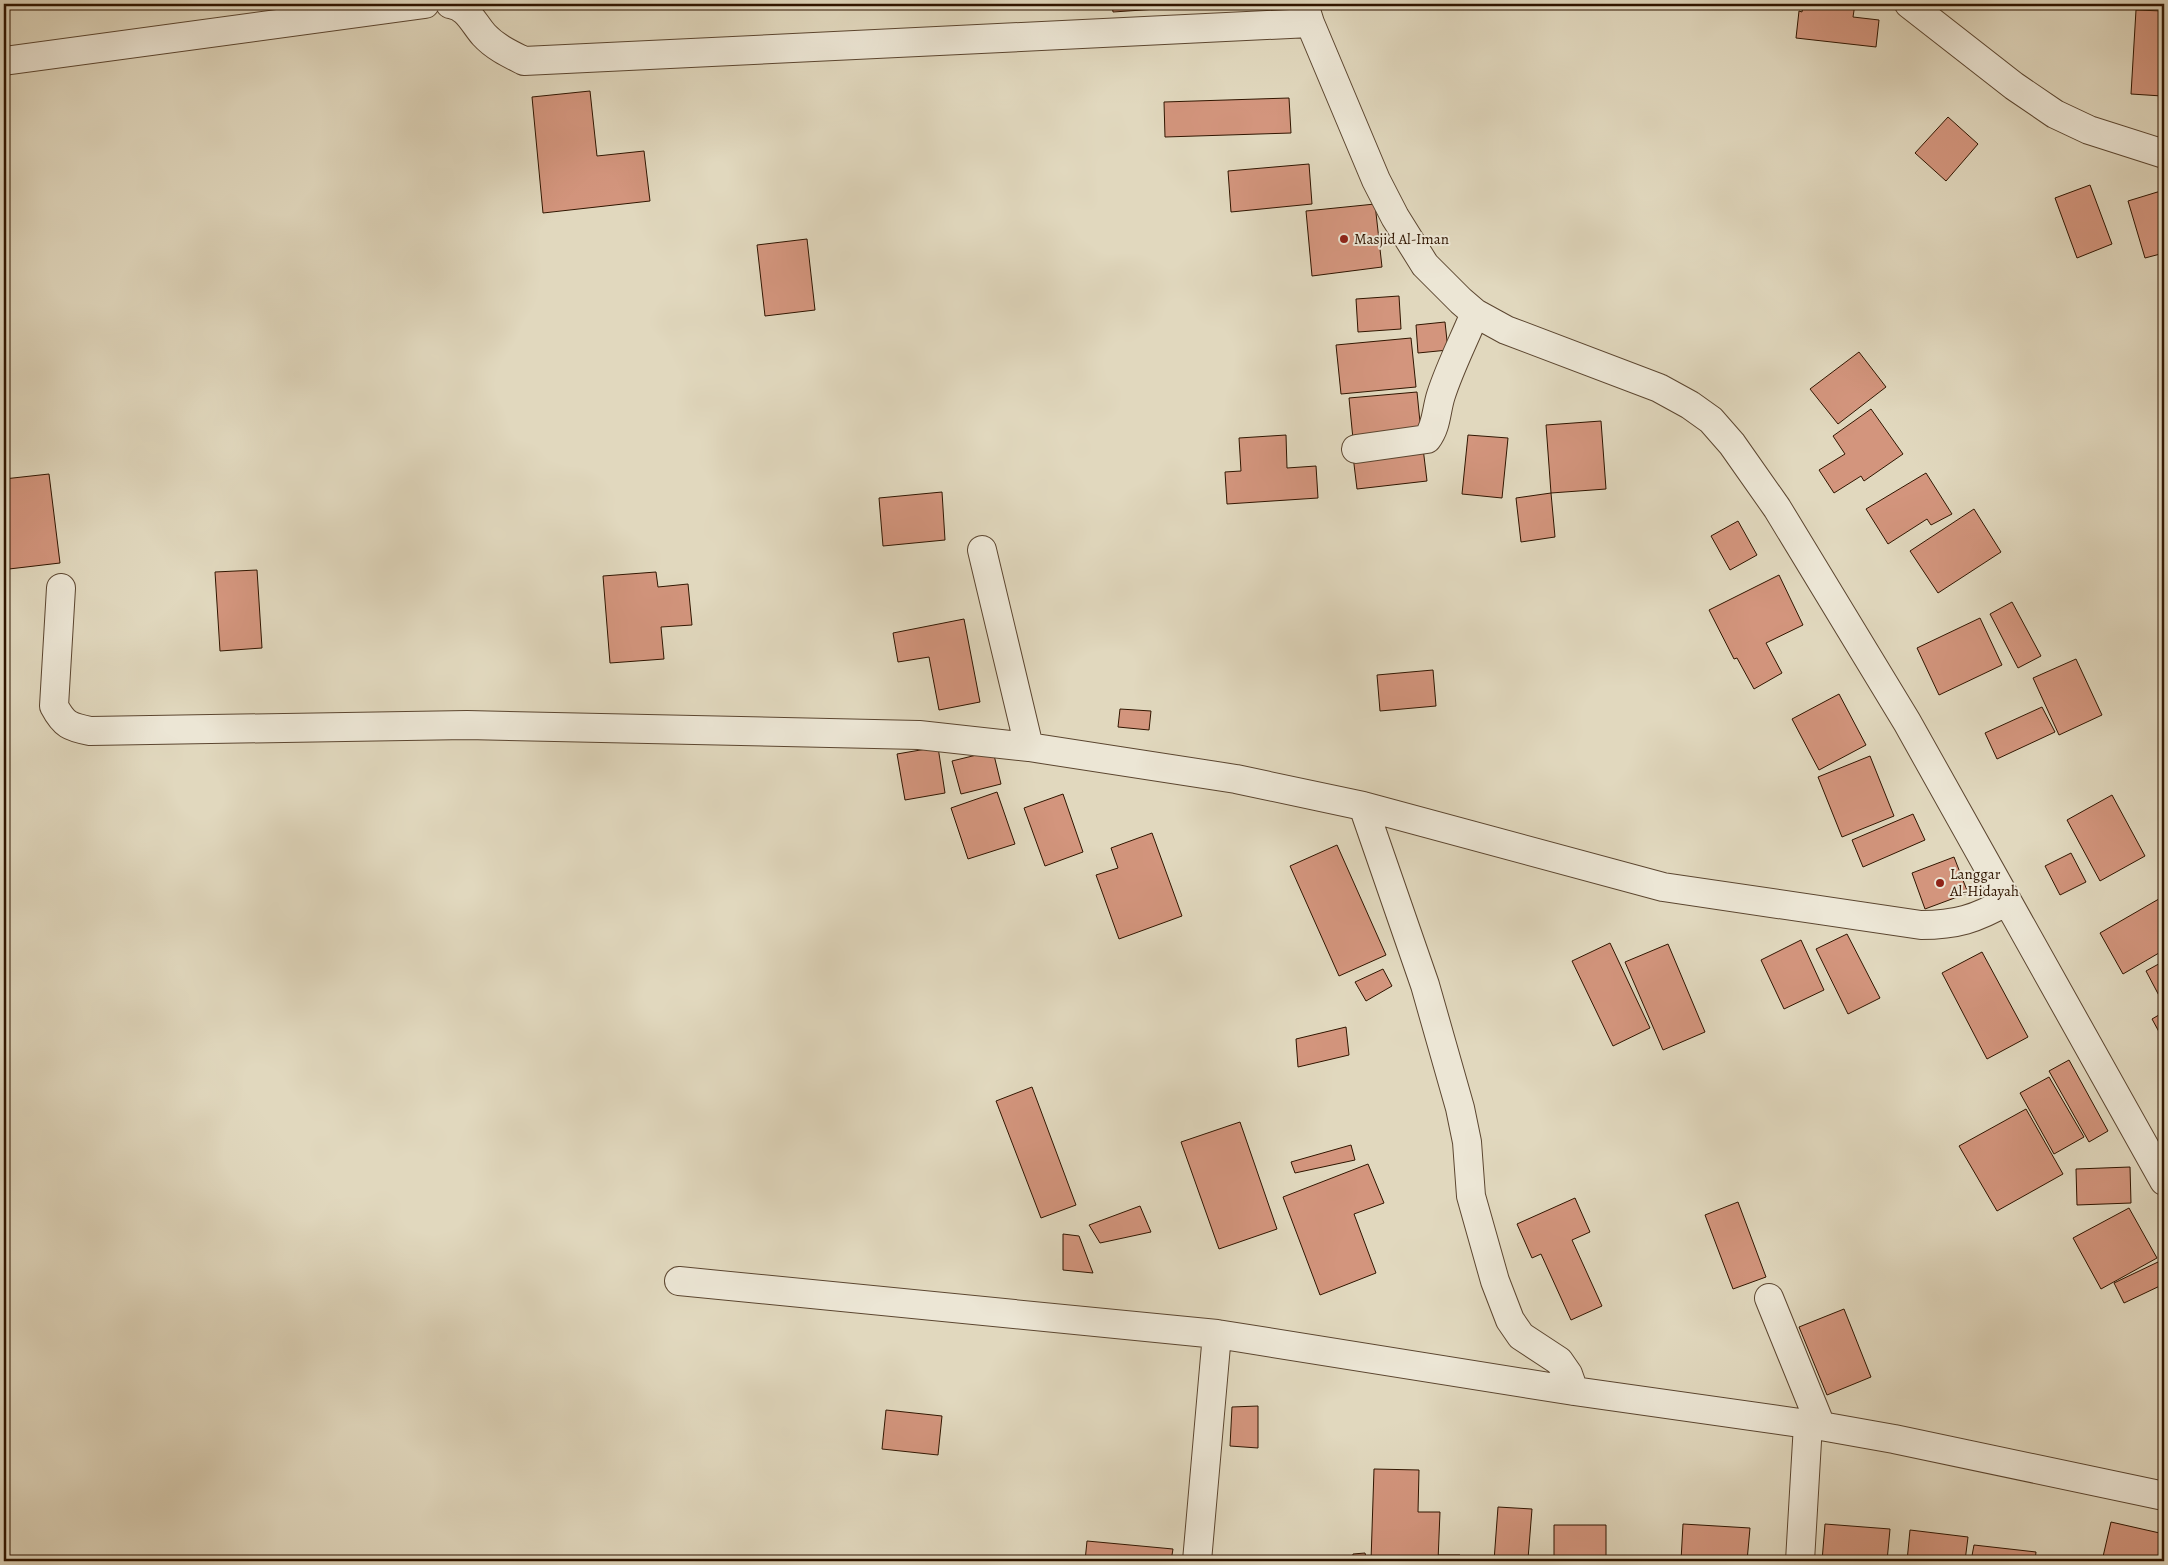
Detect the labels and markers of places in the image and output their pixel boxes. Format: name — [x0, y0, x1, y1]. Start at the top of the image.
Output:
place label: Masjid Al-Iman — [1354, 229, 1449, 249]
marker: Masjid Al-Iman — [1338, 233, 1350, 245]
place label: Langgar Al-Hidayah — [1949, 864, 2019, 901]
marker: Langgar Al-Hidayah — [1934, 877, 1946, 889]

